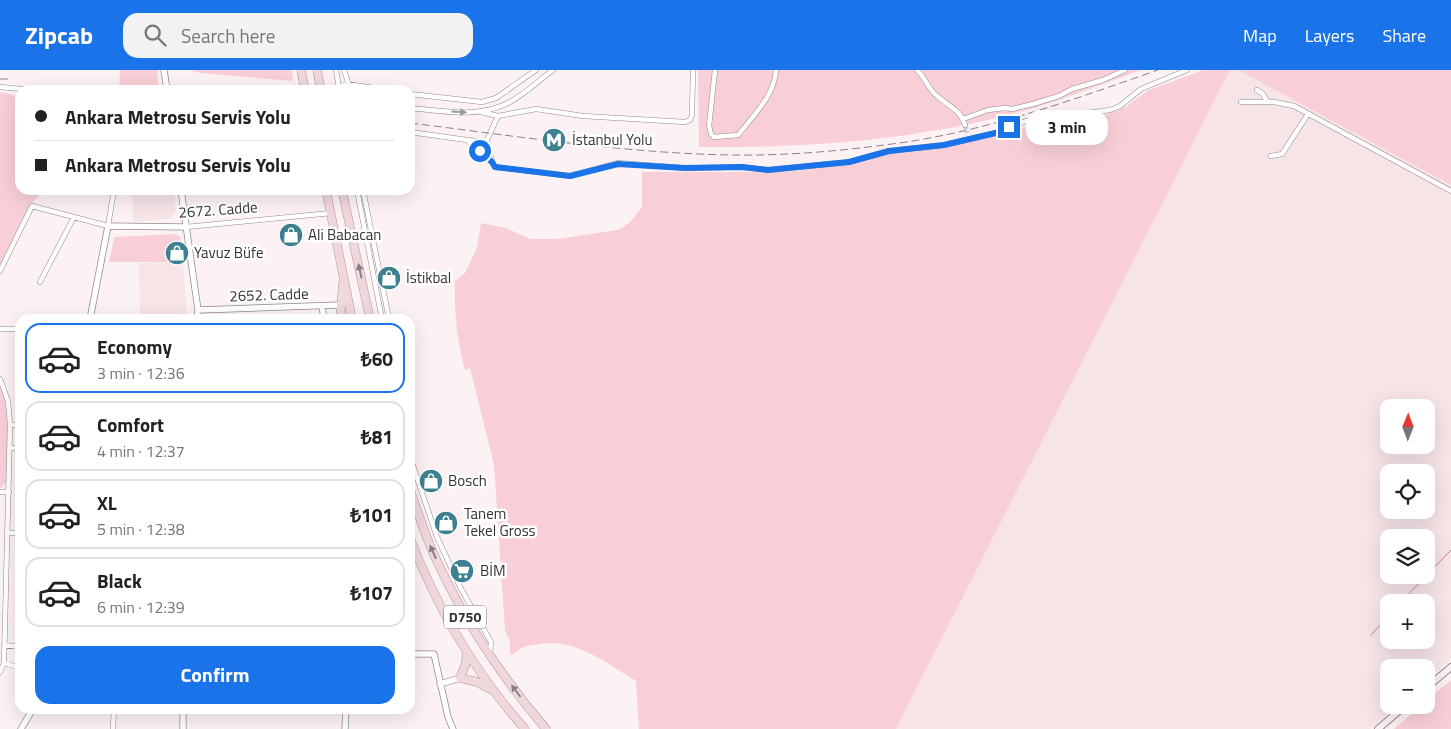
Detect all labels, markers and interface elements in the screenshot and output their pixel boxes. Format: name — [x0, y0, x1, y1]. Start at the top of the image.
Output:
search box — [123, 13, 473, 58]
text: Zipcab — [25, 17, 93, 53]
icon: search — [141, 21, 169, 49]
text: Search here — [181, 21, 275, 50]
text: Map — [1243, 22, 1277, 49]
text: Layers — [1305, 22, 1354, 49]
text: Share — [1382, 22, 1426, 49]
text: Ankara Metrosu Servis Yolu — [65, 102, 291, 131]
one-way arrow — [451, 108, 467, 116]
callout: 3 min — [1026, 110, 1109, 144]
text: 3 min — [1048, 115, 1086, 139]
route end — [998, 116, 1020, 138]
metro station icon: İstanbul Yolu — [541, 127, 567, 153]
place label: İstanbul Yolu — [572, 128, 653, 151]
route start — [469, 140, 491, 162]
text: Ankara Metrosu Servis Yolu — [65, 150, 291, 179]
street label: 2672. Cadde — [178, 195, 258, 224]
shop icon: Ali Babacan — [278, 222, 304, 248]
place label: Ali Babacan — [308, 223, 381, 246]
shop icon: Yavuz Büfe — [164, 240, 190, 266]
place label: Yavuz Büfe — [194, 241, 263, 264]
one-way arrow — [355, 263, 363, 279]
shop icon: İstikbal — [376, 265, 402, 291]
place label: İstikbal — [406, 266, 451, 289]
street label: 2652. Cadde — [229, 282, 309, 307]
text: Economy — [97, 332, 172, 361]
icon: car — [37, 336, 82, 381]
text: ₺60 — [361, 344, 393, 373]
text: 3 min · 12:36 — [97, 361, 185, 385]
north arrow — [1380, 399, 1435, 454]
map controls — [1380, 399, 1435, 714]
text: Comfort — [97, 410, 164, 439]
icon: car — [37, 414, 82, 459]
text: ₺81 — [361, 422, 393, 451]
text: 4 min · 12:37 — [97, 439, 185, 463]
button: locate — [1380, 464, 1435, 519]
shop icon: Bosch — [418, 468, 444, 494]
place label: Bosch — [448, 469, 487, 492]
text: XL — [97, 488, 117, 517]
icon: car — [37, 492, 82, 537]
text: ₺101 — [350, 500, 393, 529]
place label: Tanem Tekel Gross — [464, 502, 536, 542]
shop icon: Tanem Tekel Gross — [433, 510, 459, 536]
text: 5 min · 12:38 — [97, 517, 185, 541]
button: layers — [1380, 529, 1435, 584]
one-way arrow — [428, 545, 436, 559]
supermarket icon: BİM — [449, 558, 475, 584]
place label: BİM — [480, 559, 506, 582]
text: Black — [97, 566, 142, 595]
icon: car — [37, 570, 82, 615]
text: ₺107 — [350, 578, 393, 607]
button: + — [1380, 594, 1435, 649]
text: 6 min · 12:39 — [97, 595, 185, 619]
road number: D750 — [444, 606, 486, 628]
button: Confirm — [35, 646, 395, 704]
button: − — [1380, 659, 1435, 714]
one-way arrow — [510, 685, 521, 698]

